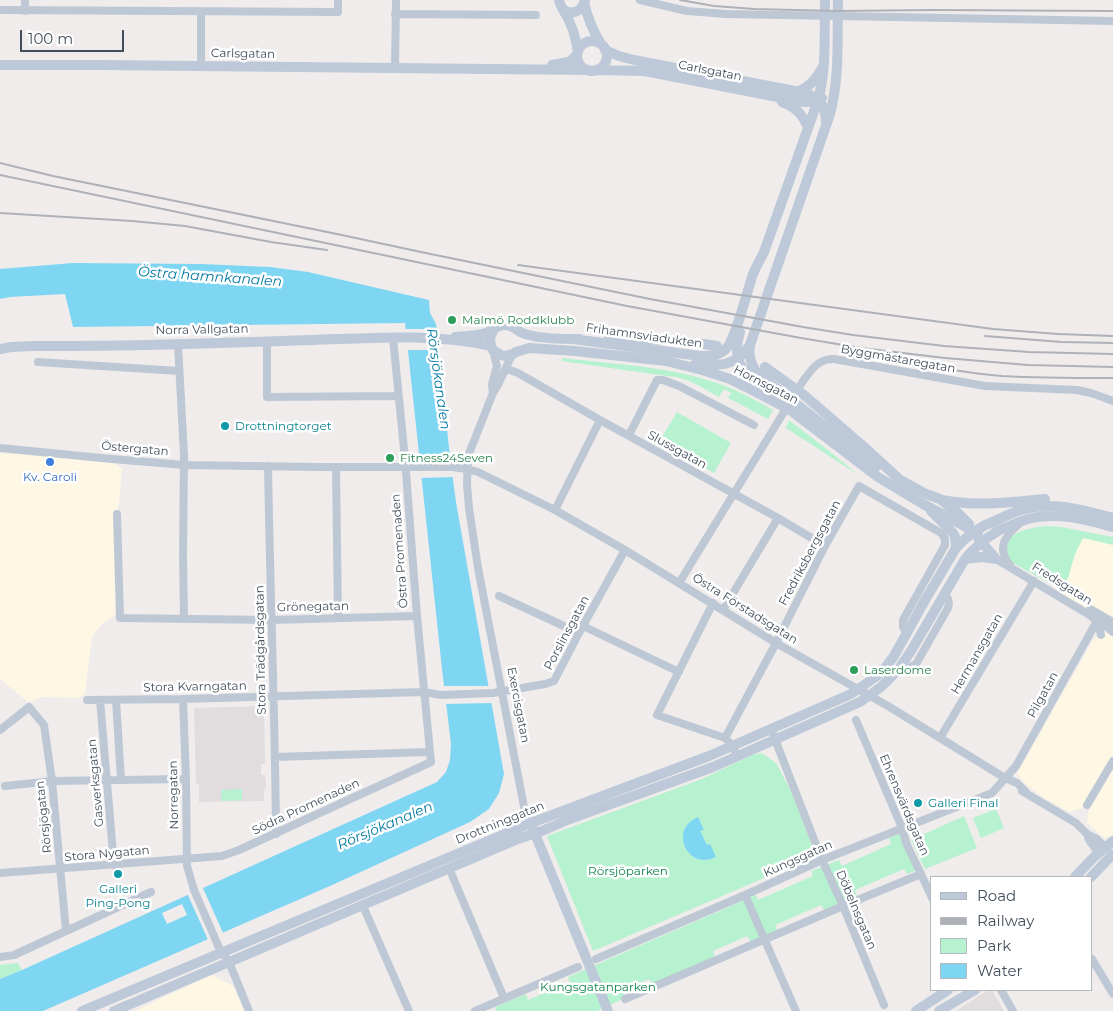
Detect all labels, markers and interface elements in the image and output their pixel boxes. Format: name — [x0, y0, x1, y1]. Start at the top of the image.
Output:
scale bar — [22, 20, 126, 52]
text: 100 m — [28, 29, 73, 48]
street label: Carlsgatan — [211, 46, 275, 62]
street label: Carlsgatan — [677, 58, 743, 84]
water label: Östra hamnkanalen — [137, 264, 283, 290]
place label: Malmö Roddklubb — [462, 313, 574, 327]
marker: Malmö Roddklubb — [446, 314, 458, 326]
street label: Frihamnsviadukten — [585, 321, 703, 351]
street label: Norra Vallgatan — [155, 322, 249, 338]
water label: Rörsjökanalen — [423, 327, 453, 431]
street label: Byggmästaregatan — [840, 342, 956, 376]
street label: Hornsgatan — [731, 362, 801, 408]
place label: Drottningtorget — [235, 419, 332, 433]
marker: Drottningtorget — [219, 420, 231, 432]
street label: Slussgatan — [645, 428, 709, 472]
street label: Östergatan — [101, 439, 169, 459]
place label: Fitness24Seven — [400, 451, 493, 465]
marker: Fitness24Seven — [384, 452, 396, 464]
marker: Kv. Caroli — [44, 456, 56, 468]
place label: Kv. Caroli — [23, 470, 77, 484]
street label: Östra Promenaden — [389, 493, 411, 609]
street label: Fredriksbergsgatan — [776, 498, 844, 608]
street label: Fredsgatan — [1029, 560, 1095, 608]
street label: Östra Förstadsgatan — [690, 571, 800, 647]
street label: Stora Trädgårdsgatan — [253, 585, 269, 715]
street label: Porslinsgatan — [541, 593, 593, 673]
street label: Grönegatan — [277, 599, 349, 615]
street label: Hermansgatan — [948, 611, 1006, 697]
place label: Laserdome — [864, 663, 932, 677]
marker: Laserdome — [848, 664, 860, 676]
street label: Exercisgatan — [504, 666, 532, 744]
street label: Pilgatan — [1025, 670, 1061, 720]
street label: Stora Kvarngatan — [143, 679, 247, 695]
street label: Gasverksgatan — [85, 738, 107, 828]
street label: Ehrensvärdsgatan — [876, 752, 932, 858]
street label: Norregatan — [166, 760, 182, 830]
street label: Södra Promenaden — [250, 776, 362, 838]
street label: Rörsjögatan — [33, 780, 55, 854]
place label: Galleri Final — [928, 796, 998, 810]
marker: Galleri Final — [912, 797, 924, 809]
water label: Rörsjökanalen — [335, 798, 435, 854]
street label: Drottninggatan — [454, 799, 546, 847]
street label: Kungsgatan — [761, 837, 835, 881]
street label: Stora Nygatan — [64, 843, 150, 865]
park label: Rörsjöparken — [588, 864, 668, 878]
marker: Galleri Ping-Pong — [112, 868, 124, 880]
street label: Döbelnsgatan — [833, 868, 879, 952]
legend — [930, 876, 1093, 991]
place label: Galleri Ping-Pong — [85, 882, 151, 910]
text: Road — [977, 886, 1016, 905]
text: Railway — [977, 911, 1034, 930]
text: Park — [977, 936, 1011, 955]
text: Water — [977, 961, 1023, 980]
park label: Kungsgatanparken — [540, 980, 656, 994]

